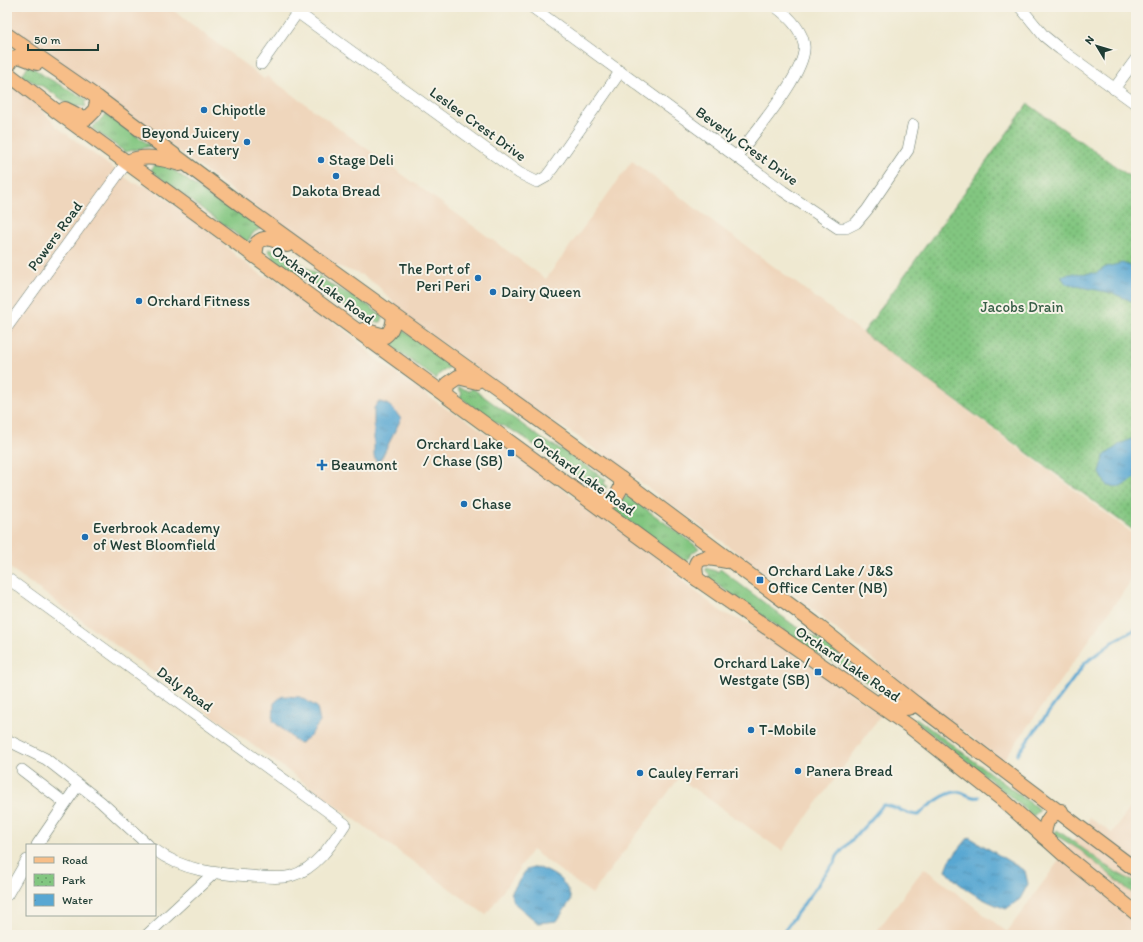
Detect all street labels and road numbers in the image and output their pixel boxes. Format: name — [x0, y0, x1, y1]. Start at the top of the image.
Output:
street label: Leslee Crest Drive — [426, 83, 530, 165]
street label: Beverly Crest Drive — [692, 103, 802, 189]
street label: Powers Road — [24, 197, 87, 274]
street label: Orchard Lake Road — [268, 242, 379, 329]
street label: Orchard Lake Road — [529, 433, 640, 520]
street label: Orchard Lake Road — [792, 622, 905, 706]
street label: Daly Road — [153, 663, 217, 715]

